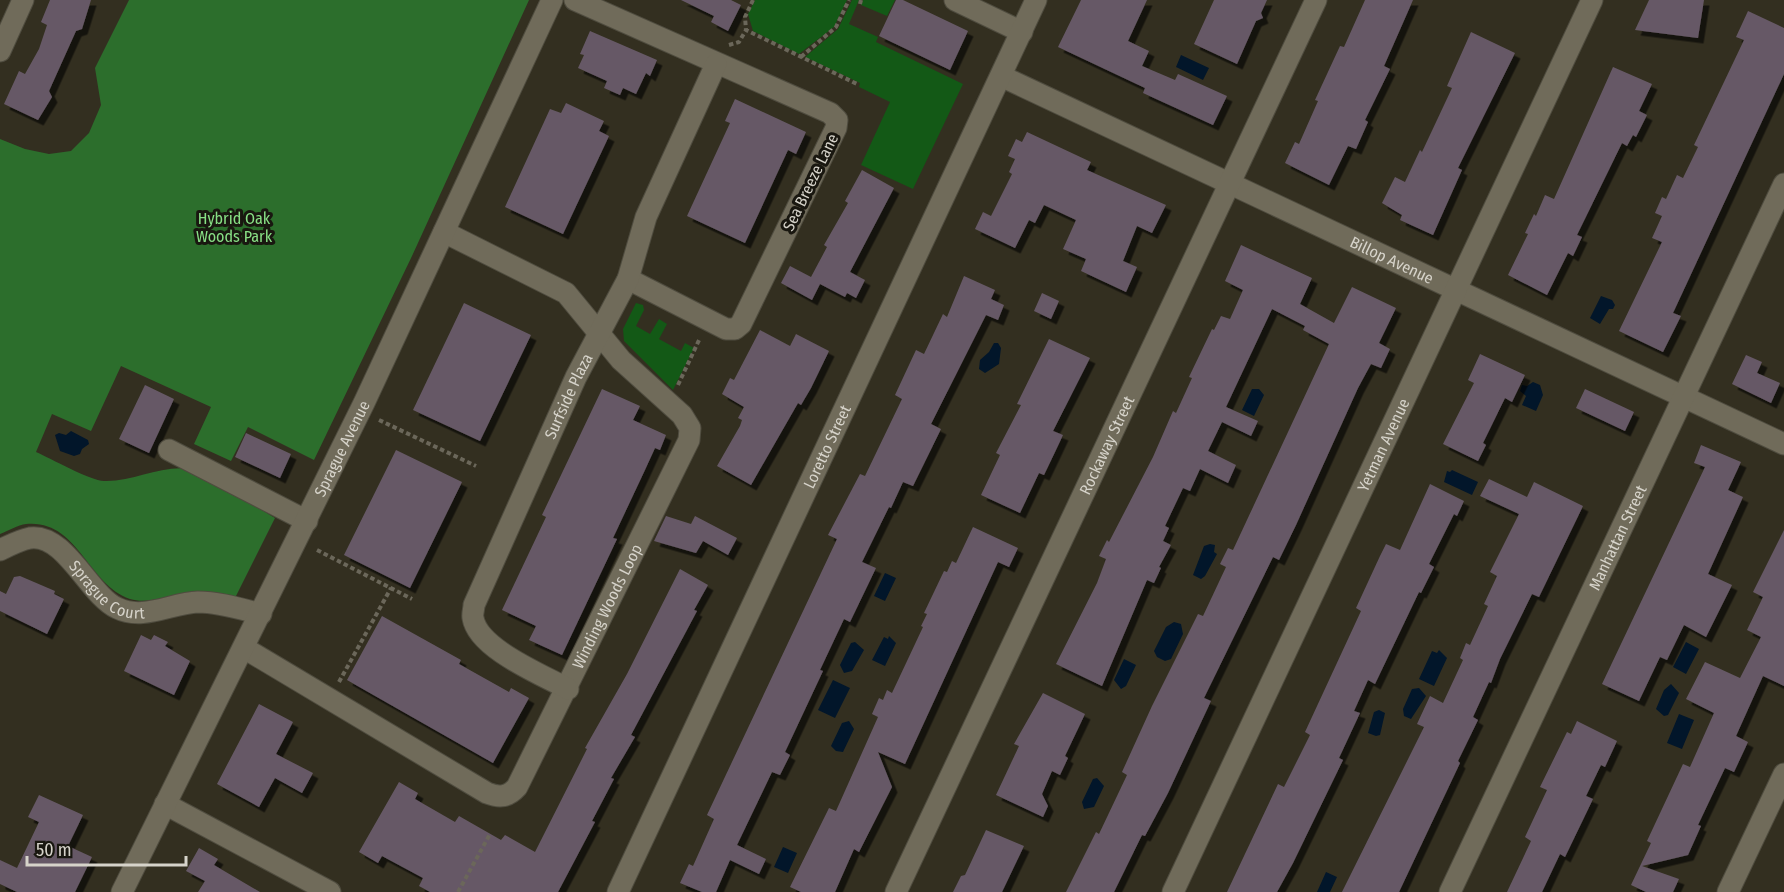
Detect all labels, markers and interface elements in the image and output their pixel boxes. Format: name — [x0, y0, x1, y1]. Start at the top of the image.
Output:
street label: Sea Breeze Lane — [779, 130, 842, 234]
park label: Hybrid Oak Woods Park — [196, 209, 273, 246]
street label: Billop Avenue — [1347, 232, 1437, 288]
street label: Surfside Plaza — [541, 350, 597, 442]
street label: Rockaway Street — [1076, 392, 1139, 498]
street label: Yetman Avenue — [1353, 395, 1414, 495]
street label: Sprague Avenue — [310, 397, 374, 500]
street label: Loretto Street — [800, 401, 855, 491]
street label: Manhattan Street — [1585, 482, 1651, 593]
street label: Winding Woods Loop — [568, 541, 646, 672]
street label: Sprague Court — [65, 557, 146, 623]
scale bar — [27, 829, 186, 867]
text: 50 m — [36, 839, 72, 861]

